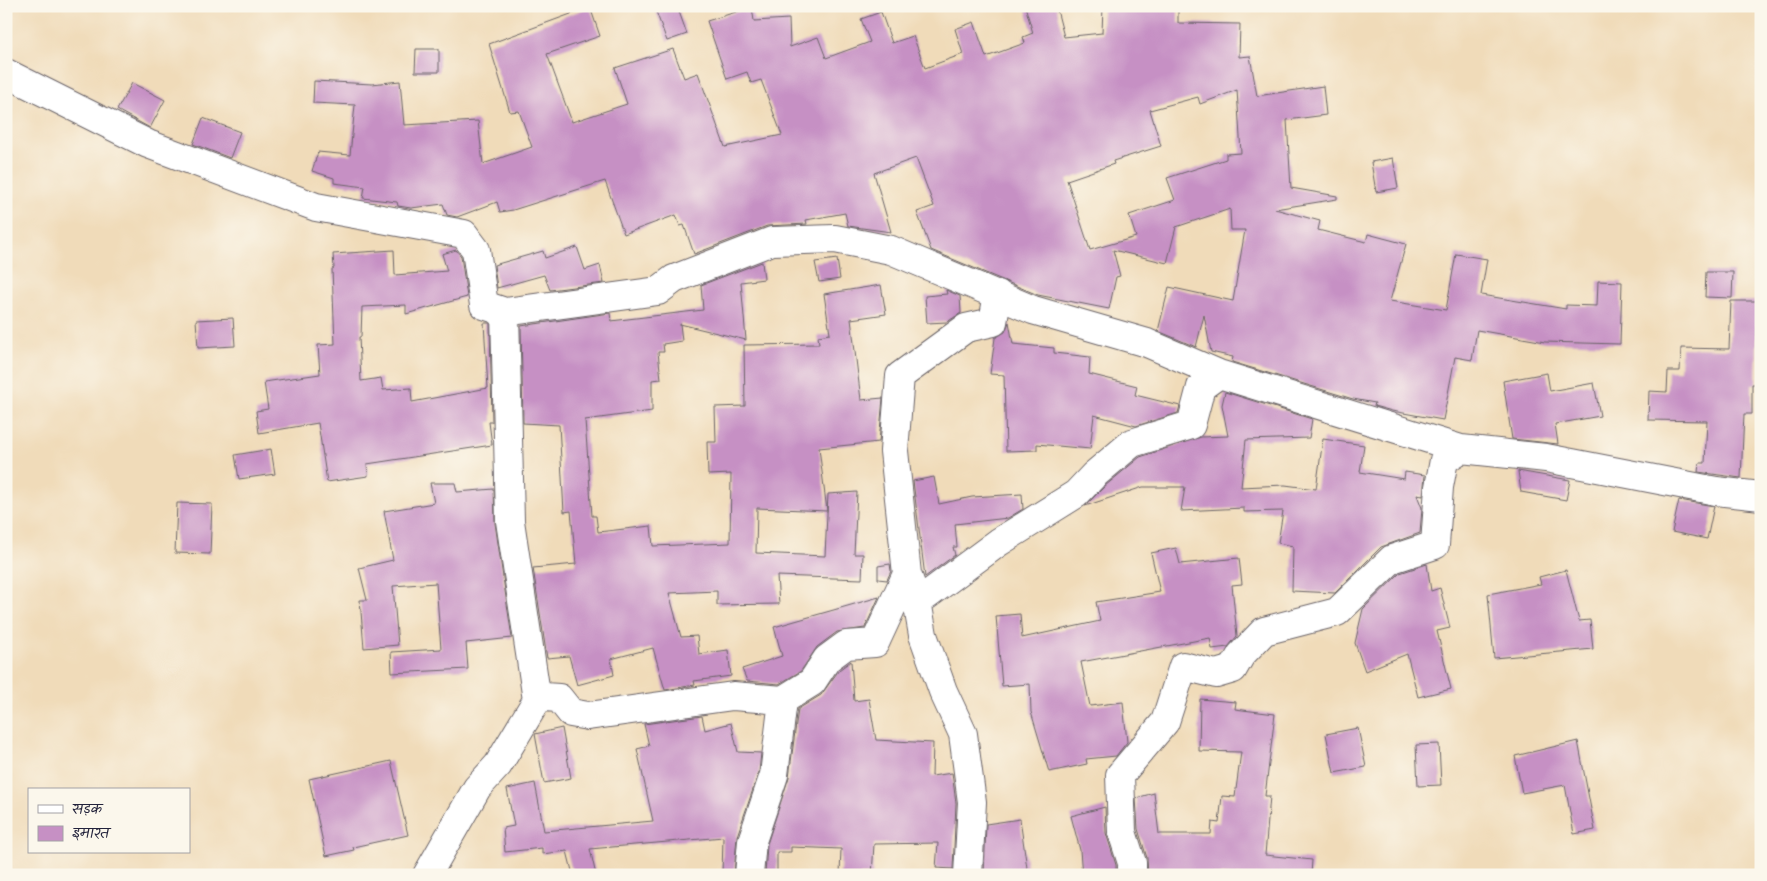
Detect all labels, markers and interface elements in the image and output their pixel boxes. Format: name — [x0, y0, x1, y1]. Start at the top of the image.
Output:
legend — [28, 788, 190, 854]
text: सड़क — [72, 798, 104, 822]
text: इमारत — [72, 822, 112, 846]

